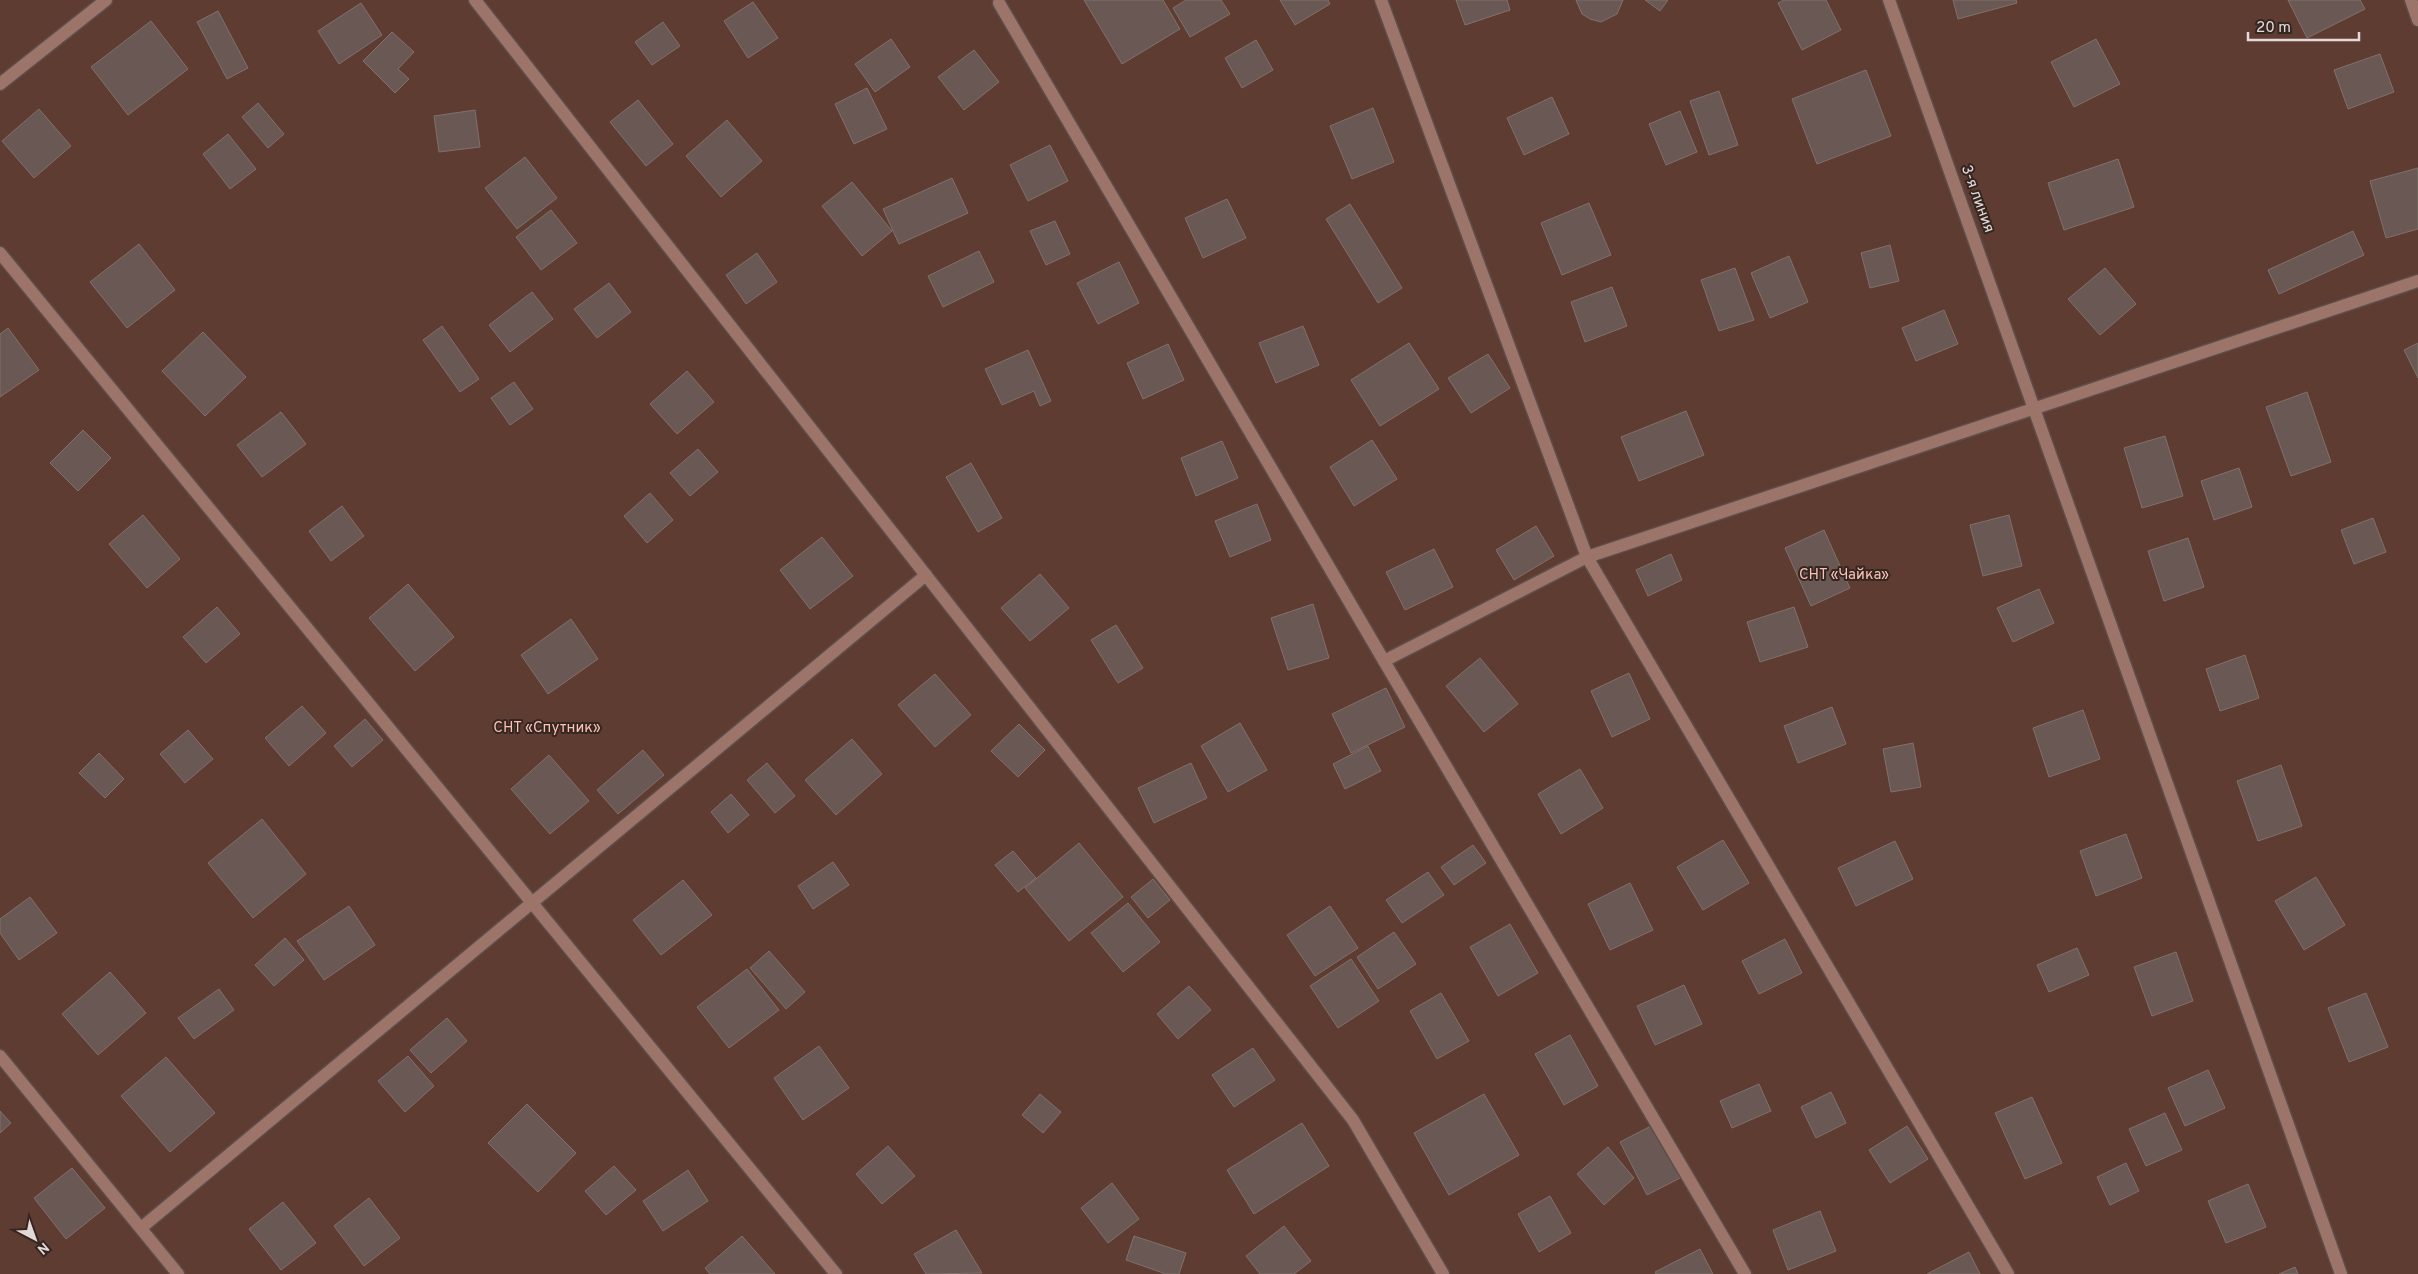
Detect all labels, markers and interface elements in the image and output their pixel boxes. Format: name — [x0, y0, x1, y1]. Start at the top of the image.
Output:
scale bar — [2248, 10, 2359, 42]
text: 20 m — [2256, 19, 2291, 38]
street label: 3-я линия — [1956, 162, 1998, 236]
park label: СНТ «Чайка» — [1799, 566, 1889, 585]
park label: СНТ «Спутник» — [493, 719, 601, 738]
north arrow — [10, 1214, 60, 1264]
text: N — [33, 1238, 52, 1257]

